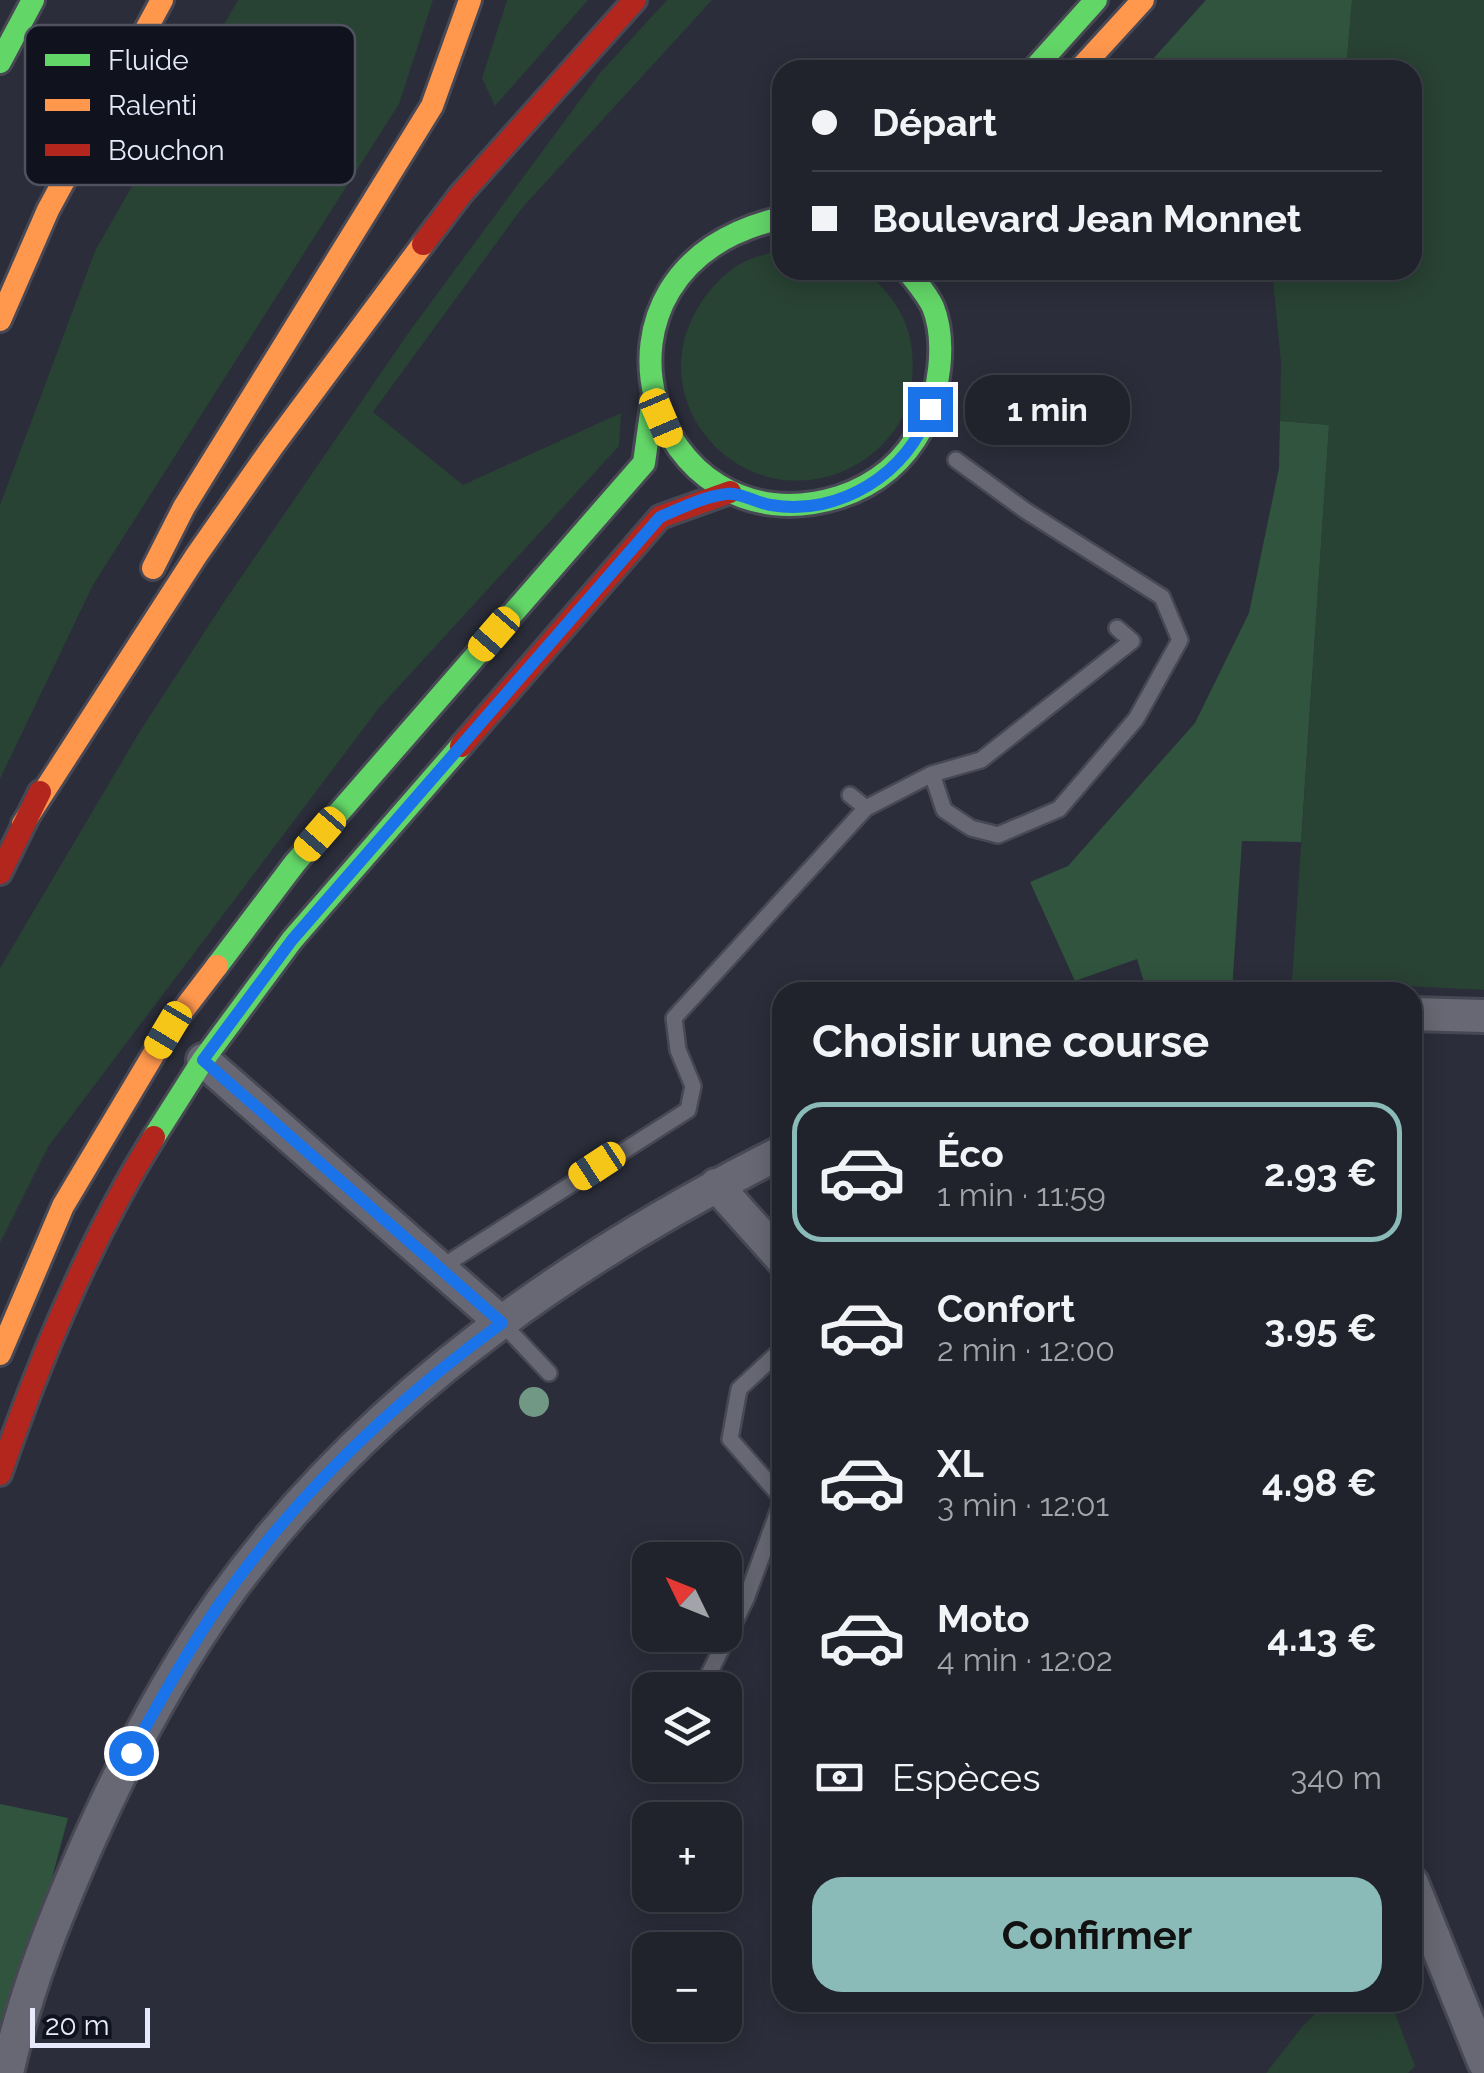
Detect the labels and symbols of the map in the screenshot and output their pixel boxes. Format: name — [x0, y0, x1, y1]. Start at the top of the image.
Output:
legend — [25, 25, 355, 185]
text: Fluide — [108, 44, 189, 77]
text: Ralenti — [108, 89, 197, 122]
text: Bouchon — [108, 134, 225, 167]
callout: 1 min — [965, 374, 1130, 444]
car — [635, 385, 687, 451]
route end — [908, 387, 953, 432]
car — [463, 602, 525, 666]
car — [289, 802, 351, 866]
car — [140, 997, 196, 1063]
car — [564, 1137, 630, 1195]
north arrow — [632, 1542, 742, 1652]
route start — [109, 1731, 154, 1776]
scale bar — [30, 2003, 150, 2048]

